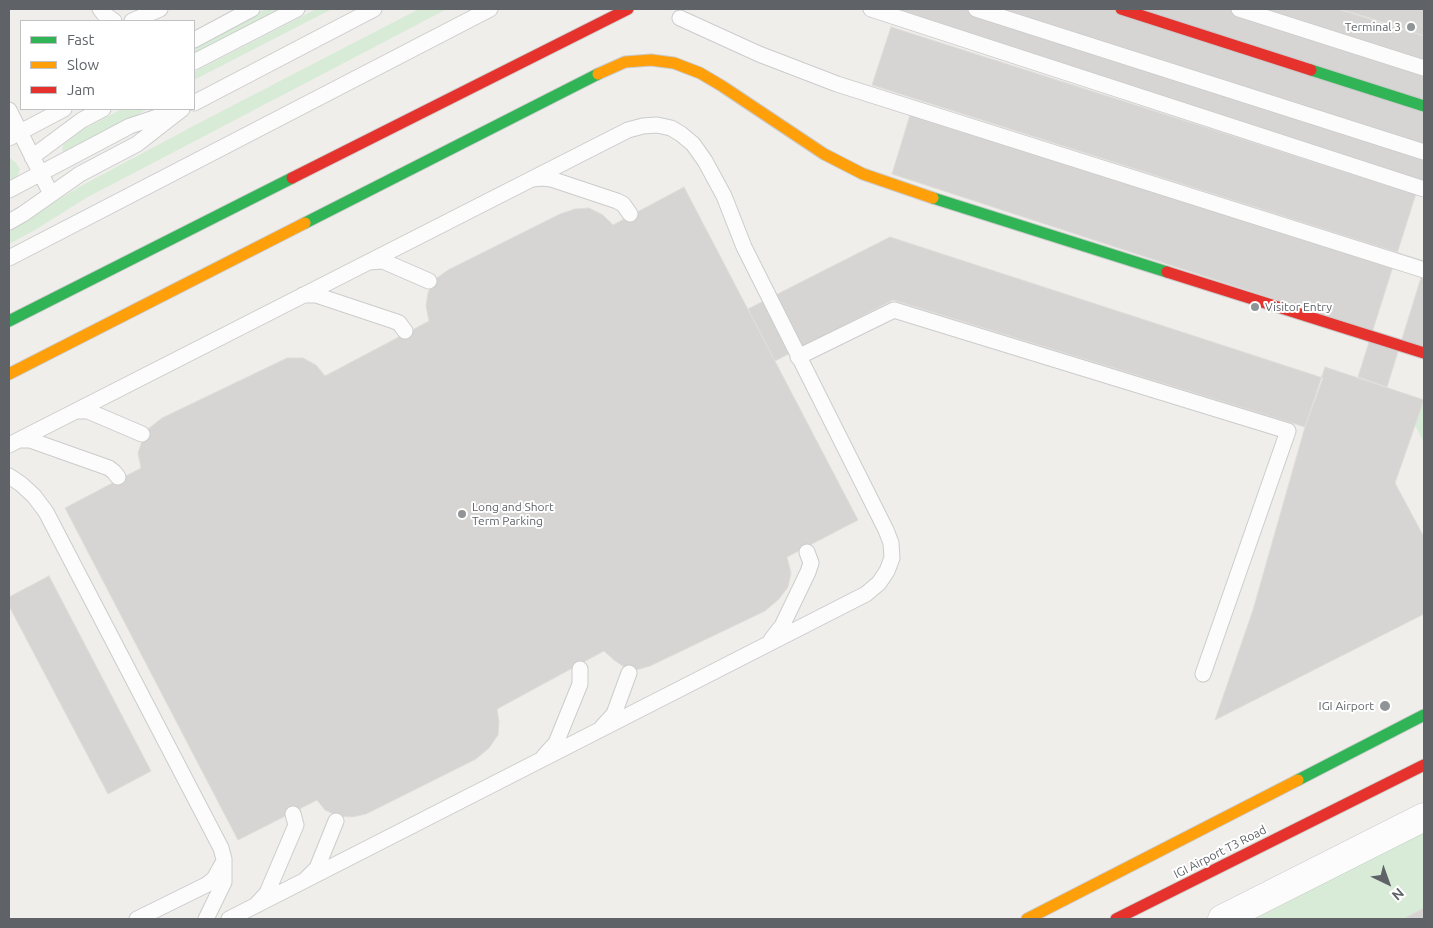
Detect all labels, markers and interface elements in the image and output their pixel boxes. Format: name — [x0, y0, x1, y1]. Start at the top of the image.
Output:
legend — [20, 20, 195, 110]
place label: Terminal 3 — [1345, 20, 1401, 34]
marker: Terminal 3 — [1405, 21, 1417, 33]
text: Fast — [67, 31, 94, 48]
text: Slow — [67, 56, 99, 73]
text: Jam — [67, 81, 95, 98]
place label: Visitor Entry — [1265, 300, 1332, 314]
marker: Visitor Entry — [1249, 301, 1261, 313]
place label: Long and Short Term Parking — [472, 500, 554, 528]
marker: Long and Short Term Parking — [456, 508, 468, 520]
place label: IGI Airport — [1319, 699, 1374, 713]
marker: IGI Airport — [1378, 699, 1392, 713]
street label: IGI Airport T3 Road — [1171, 822, 1269, 882]
north arrow — [1363, 858, 1413, 908]
text: N — [1389, 885, 1407, 904]

